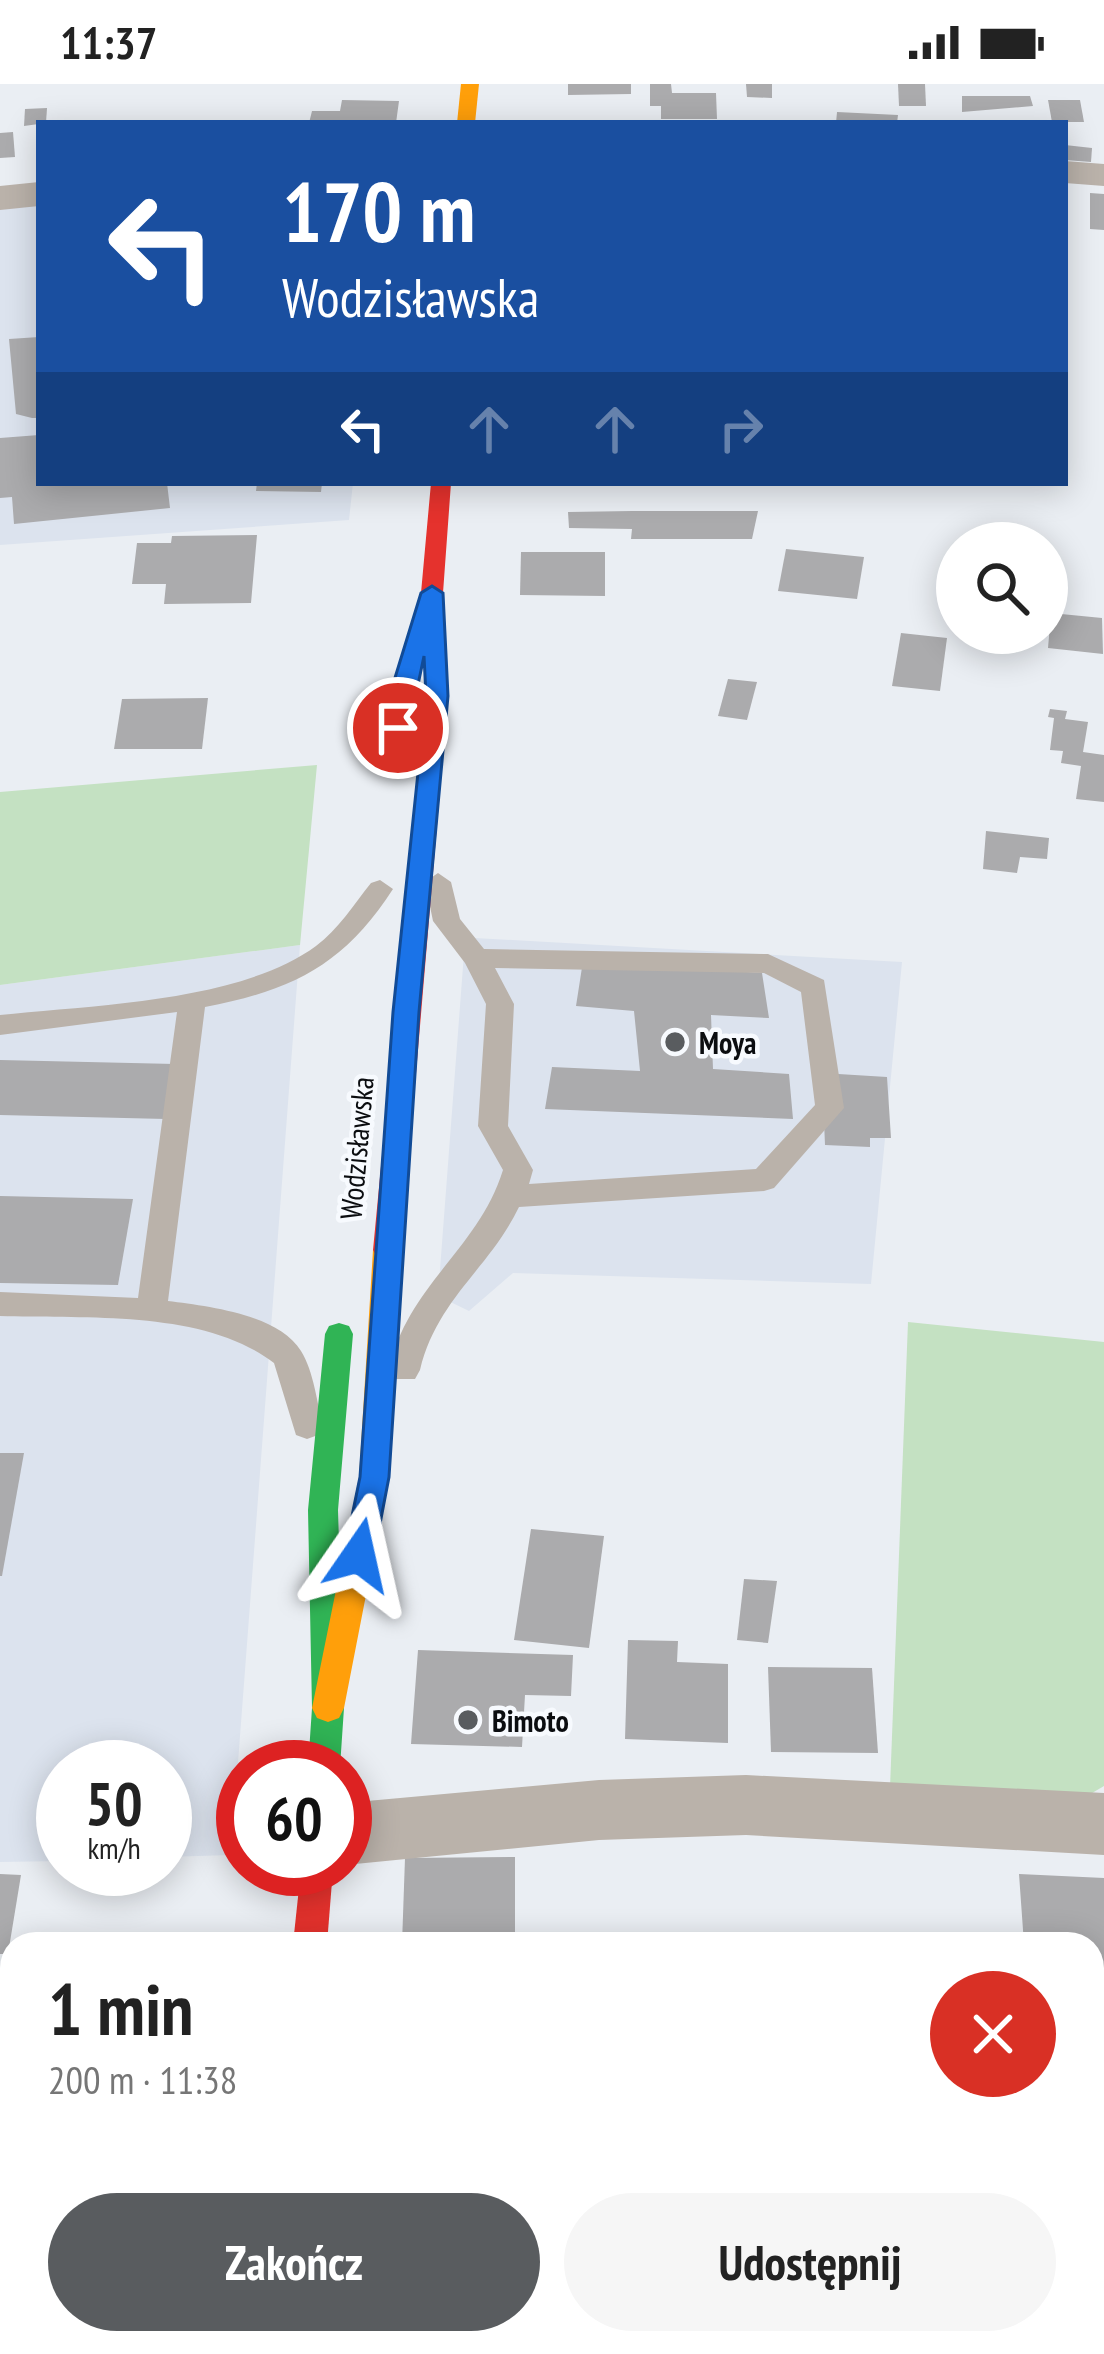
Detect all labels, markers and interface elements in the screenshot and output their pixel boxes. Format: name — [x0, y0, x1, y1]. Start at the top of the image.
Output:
text: 11:37 — [60, 13, 157, 71]
text: 170 m — [282, 156, 475, 265]
icon: left — [84, 168, 240, 324]
text: Wodzisławska — [282, 262, 539, 332]
icon: left — [330, 396, 396, 462]
icon: ahead — [456, 396, 522, 462]
icon: ahead — [582, 396, 648, 462]
icon: right — [708, 396, 774, 462]
map controls — [936, 522, 1068, 654]
button: search — [936, 522, 1068, 654]
pin — [347, 677, 449, 779]
icon: arrive — [365, 695, 431, 761]
place label: Moya — [699, 1023, 756, 1062]
marker: Moya — [662, 1029, 688, 1055]
street label: Wodzisławska — [330, 1075, 382, 1221]
position arrow — [296, 1492, 422, 1618]
place label: Bimoto — [492, 1701, 569, 1740]
marker: Bimoto — [455, 1707, 481, 1733]
speed limit sign: 60 — [216, 1740, 372, 1896]
text: 50 — [85, 1764, 143, 1842]
text: km/h — [87, 1828, 141, 1867]
text: 1 min — [48, 1962, 193, 2055]
button: close — [930, 1971, 1056, 2097]
text: 200 m · 11:38 — [48, 2054, 237, 2105]
button: Zakończ — [48, 2193, 540, 2331]
button: Udostępnij — [564, 2193, 1056, 2331]

